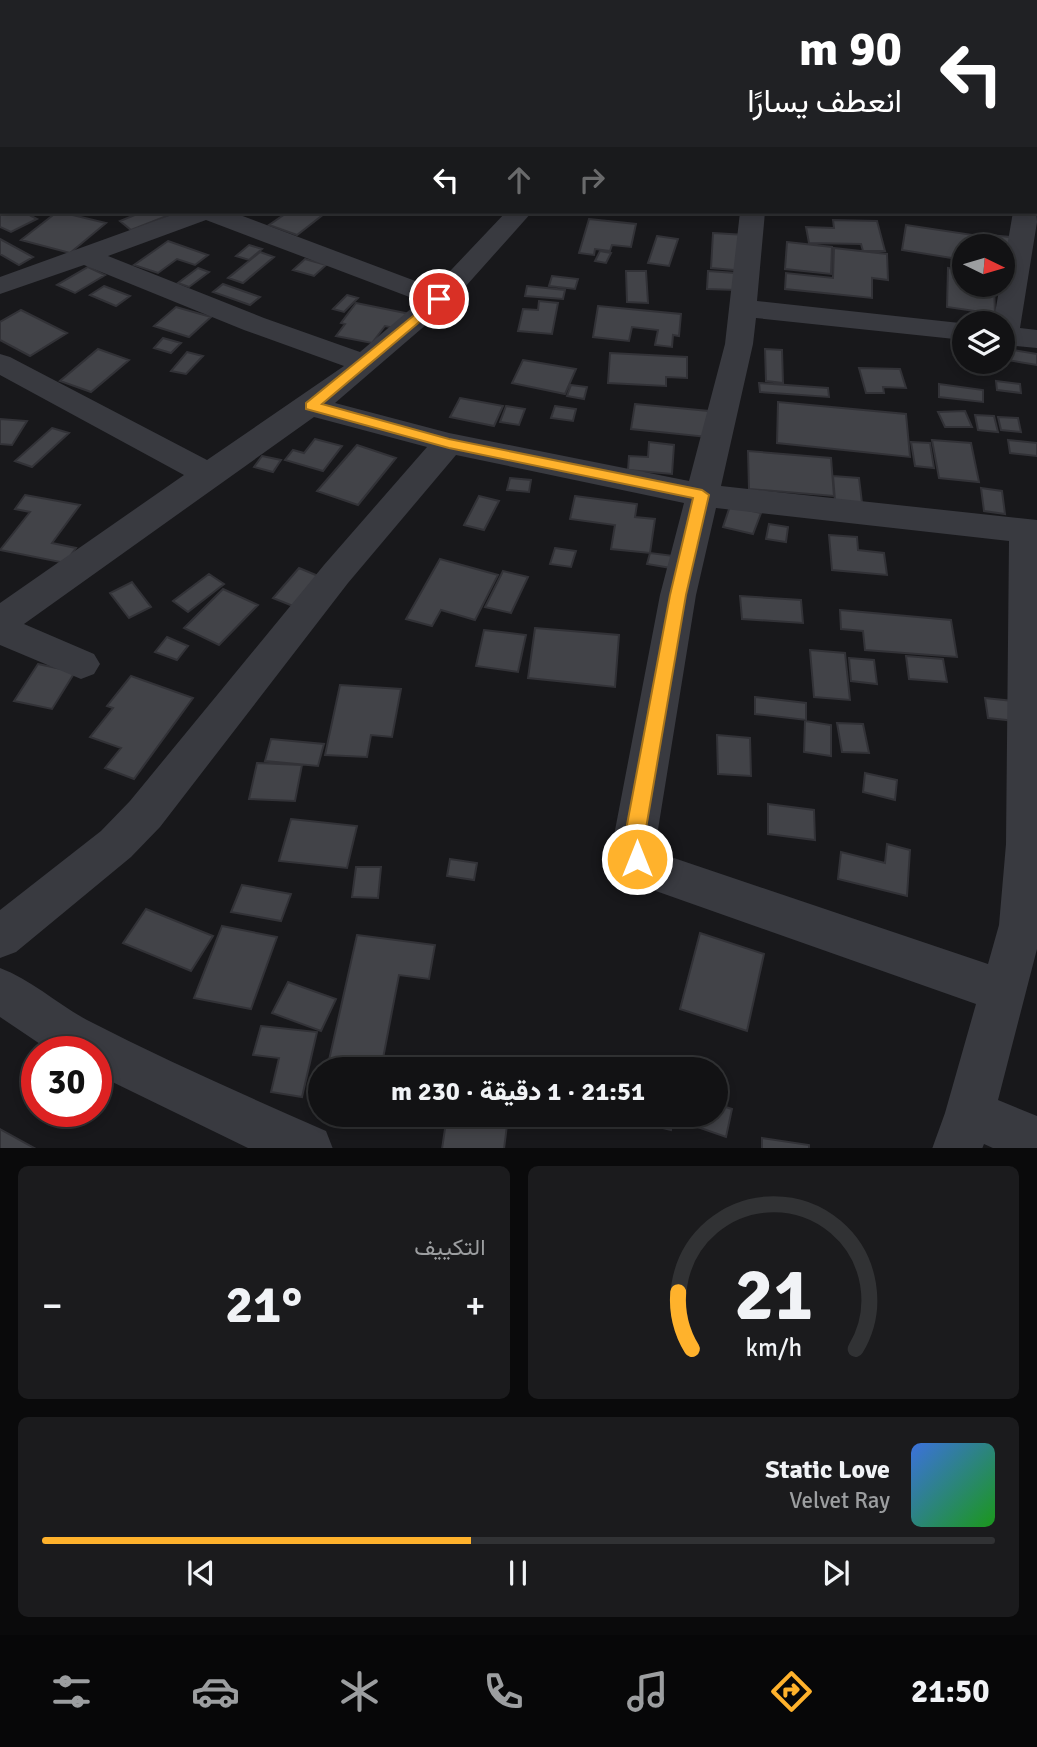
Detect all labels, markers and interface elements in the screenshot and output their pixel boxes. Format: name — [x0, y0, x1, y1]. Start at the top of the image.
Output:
text: 90 m — [799, 19, 902, 79]
icon: left — [926, 28, 1017, 119]
text: انعطف يسارًا — [747, 82, 902, 121]
icon: left — [427, 161, 465, 199]
icon: ahead — [500, 161, 538, 199]
icon: right — [573, 161, 611, 199]
north arrow — [952, 234, 1015, 298]
map controls — [952, 234, 1015, 374]
pin — [409, 269, 469, 329]
icon: arrive — [420, 280, 458, 318]
button: layers — [952, 311, 1015, 374]
position arrow — [600, 822, 674, 896]
speed limit sign: 30 — [21, 1036, 112, 1127]
text: 21:51 · 1 دقيقة · 230 m — [391, 1076, 645, 1108]
text: التكييف — [414, 1233, 486, 1262]
text: 21 — [734, 1251, 813, 1340]
text: 21° — [225, 1273, 302, 1337]
text: − — [42, 1282, 63, 1329]
text: + — [465, 1282, 486, 1329]
text: km/h — [745, 1331, 802, 1362]
text: Static Love — [765, 1454, 890, 1486]
text: Velvet Ray — [789, 1486, 890, 1515]
icon: previous — [182, 1554, 220, 1592]
icon: pause — [499, 1554, 537, 1592]
icon: next — [817, 1554, 855, 1592]
icon: filters — [47, 1667, 96, 1716]
icon: car — [191, 1667, 240, 1716]
icon: climate — [335, 1667, 384, 1716]
icon: phone — [479, 1667, 528, 1716]
icon: music — [623, 1667, 672, 1716]
icon: directions — [767, 1667, 816, 1716]
text: 21:50 — [911, 1672, 990, 1711]

